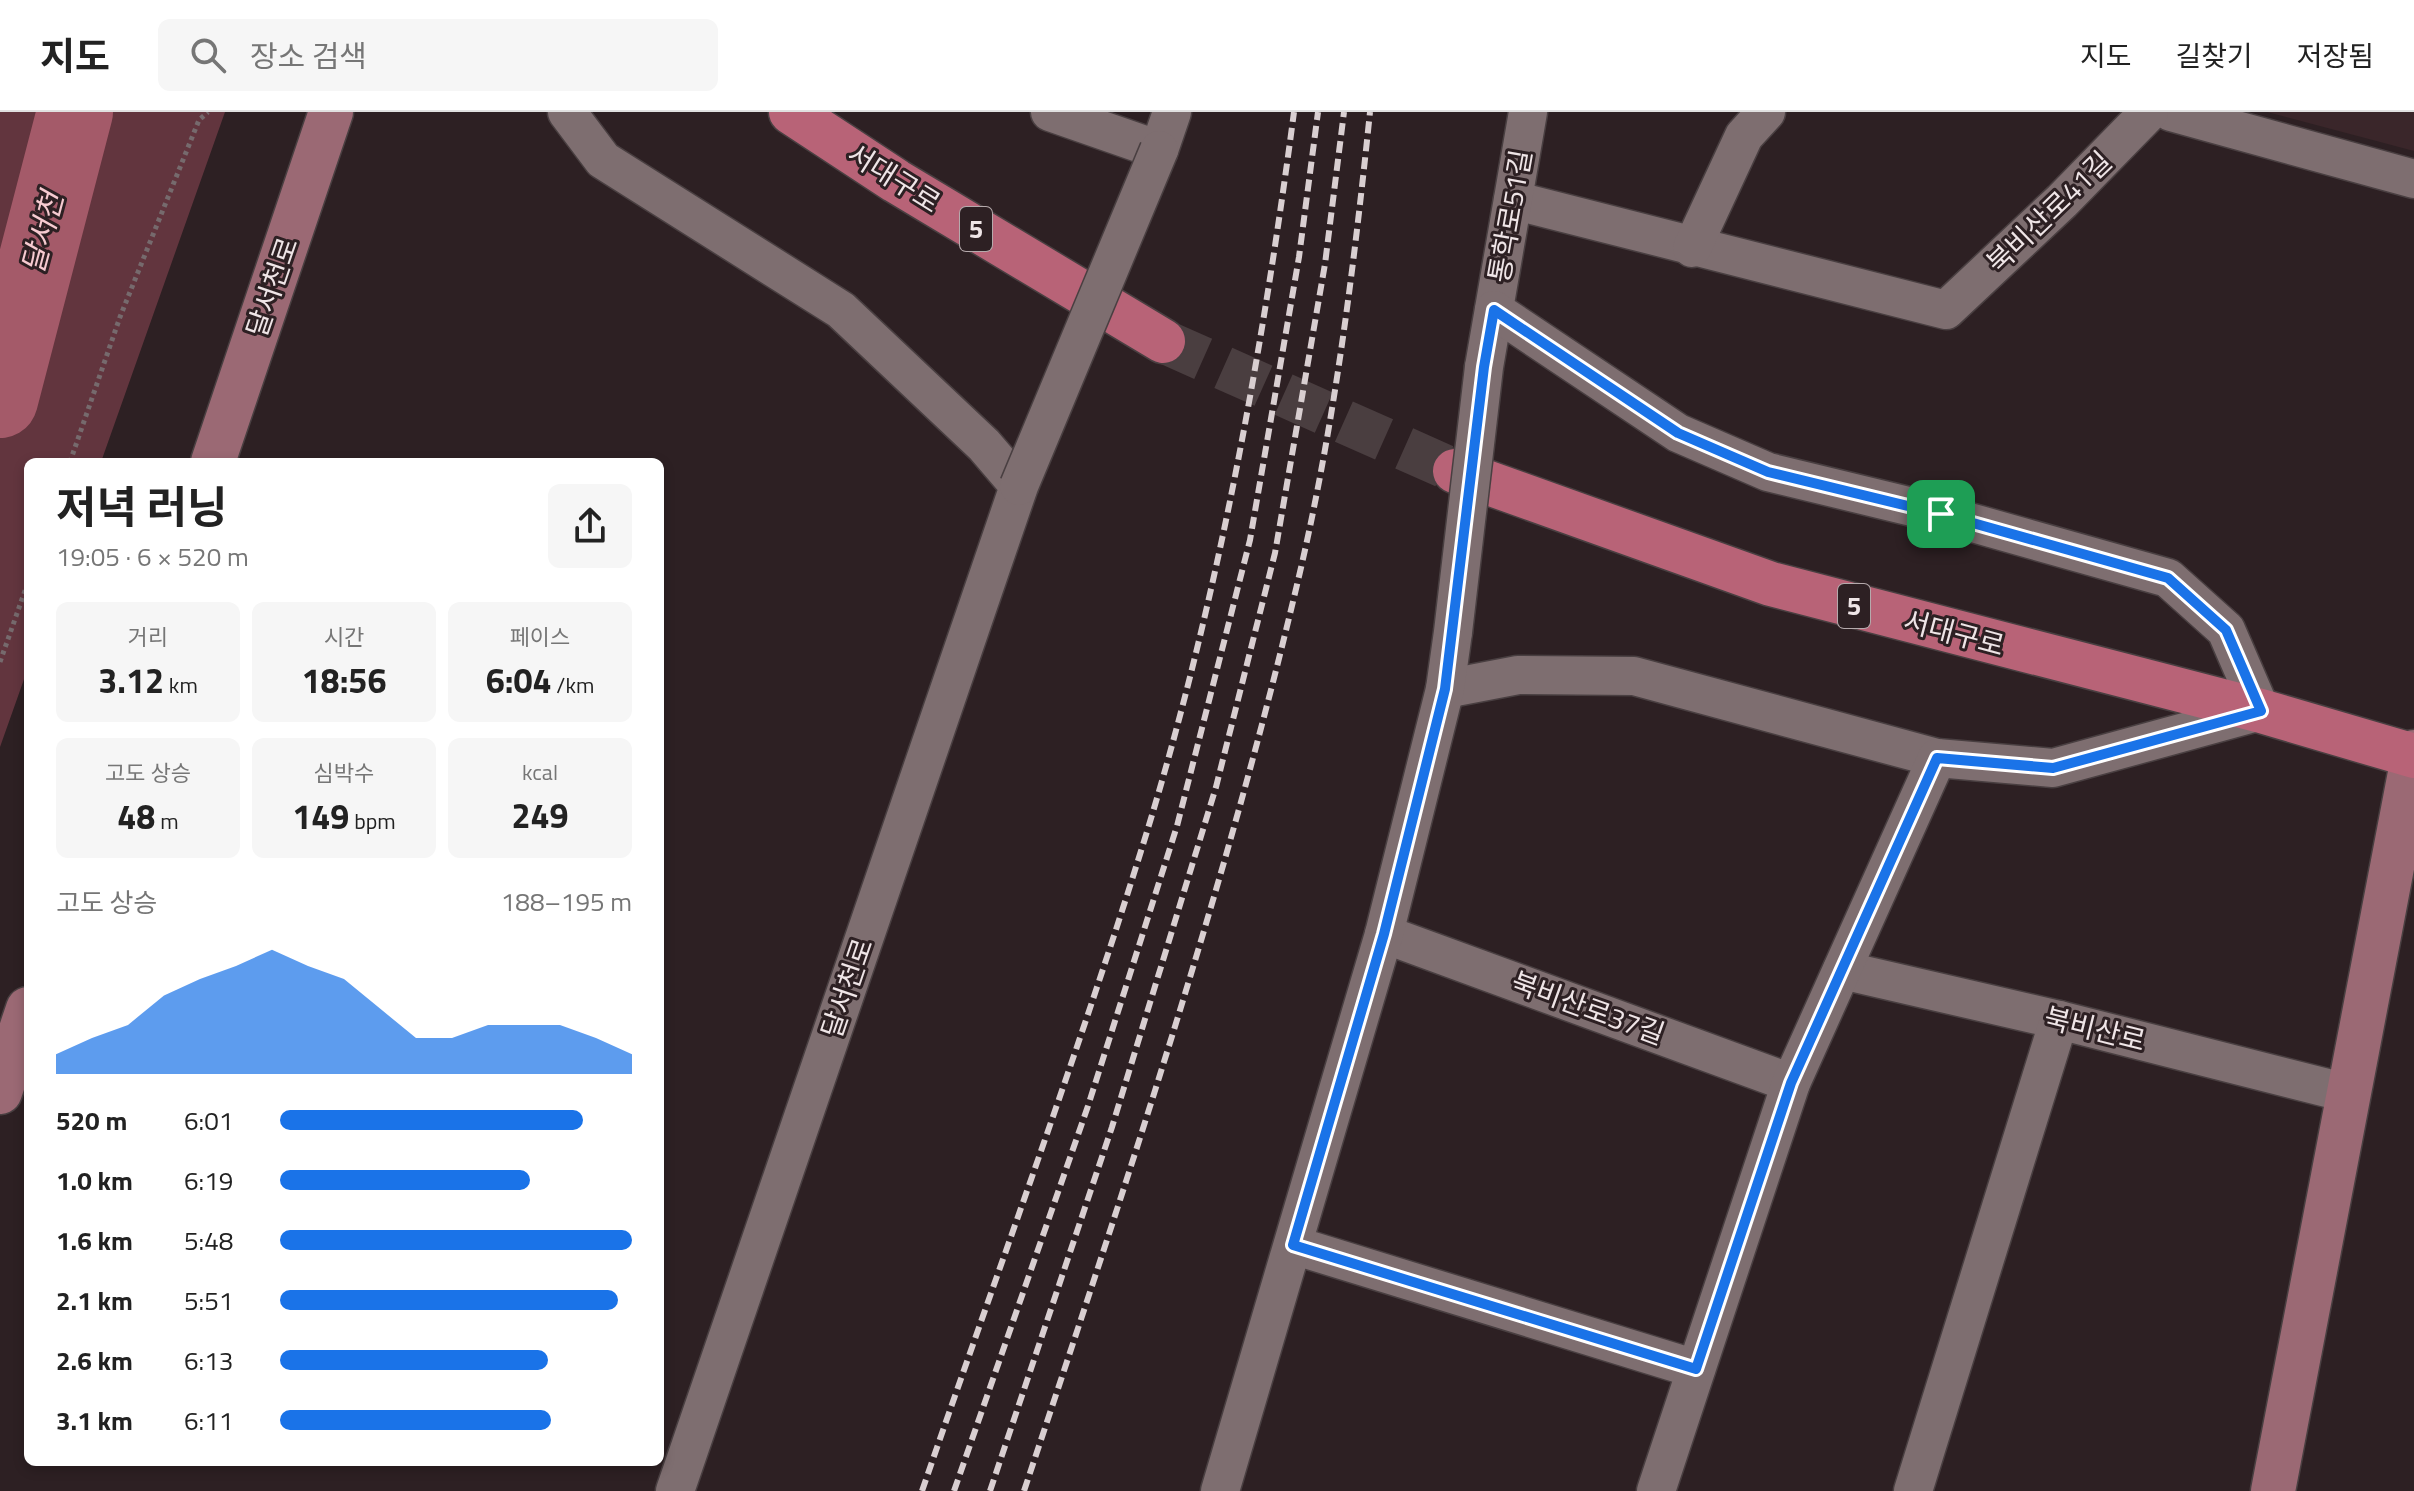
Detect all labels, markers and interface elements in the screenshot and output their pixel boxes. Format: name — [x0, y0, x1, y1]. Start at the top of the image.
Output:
search box — [158, 19, 718, 91]
text: 지도 — [40, 27, 110, 85]
icon: search — [186, 33, 230, 77]
text: 장소 검색 — [250, 33, 367, 79]
text: 지도 — [2080, 34, 2131, 77]
text: 길찾기 — [2175, 34, 2253, 77]
text: 저장됨 — [2297, 34, 2374, 77]
street label: 서대구로 — [839, 132, 949, 223]
street label: 북비산로41길 — [1976, 141, 2121, 283]
street label: 통학로51길 — [1477, 146, 1542, 286]
water label: 달서천 — [9, 184, 76, 279]
road number: 5 — [960, 207, 992, 251]
street label: 달서천로 — [234, 231, 309, 343]
text: 저녁 러닝 — [56, 473, 228, 540]
pin — [1907, 480, 1975, 548]
button: share — [548, 484, 632, 568]
icon: arrive — [1919, 492, 1963, 536]
text: 19:05 · 6 × 520 m — [56, 537, 249, 576]
road number: 5 — [1838, 584, 1870, 628]
street label: 서대구로 — [1899, 598, 2009, 667]
text: 거리 — [128, 620, 168, 654]
text: 시간 — [324, 620, 364, 654]
text: 페이스 — [510, 620, 570, 654]
text: 3.12 — [98, 654, 164, 706]
text: 18:56 — [302, 654, 386, 706]
text: 6:04 — [486, 654, 551, 706]
text: km — [164, 668, 198, 702]
text: /km — [551, 668, 594, 702]
text: kcal — [522, 755, 558, 789]
text: 고도 상승 — [105, 756, 191, 790]
text: 심박수 — [314, 756, 374, 790]
text: 249 — [511, 789, 569, 841]
text: 48 — [117, 790, 155, 842]
text: 149 — [292, 790, 349, 842]
text: m — [155, 804, 179, 838]
text: bpm — [349, 804, 396, 838]
text: 188–195 m — [501, 882, 632, 921]
text: 고도 상승 — [56, 883, 157, 922]
street label: 달서천로 — [809, 932, 884, 1044]
street label: 북비산로37길 — [1506, 960, 1671, 1055]
street label: 북비산로 — [2040, 995, 2150, 1062]
text: 520 m — [56, 1101, 127, 1140]
text: 6:01 — [184, 1101, 233, 1140]
text: 1.0 km — [56, 1161, 133, 1200]
text: 6:19 — [184, 1161, 233, 1200]
text: 1.6 km — [56, 1221, 133, 1260]
text: 5:48 — [184, 1221, 233, 1260]
text: 2.1 km — [56, 1281, 133, 1320]
text: 5:51 — [184, 1281, 233, 1320]
text: 2.6 km — [56, 1341, 133, 1380]
text: 6:13 — [184, 1341, 233, 1380]
text: 3.1 km — [56, 1401, 133, 1440]
text: 6:11 — [184, 1401, 233, 1440]

